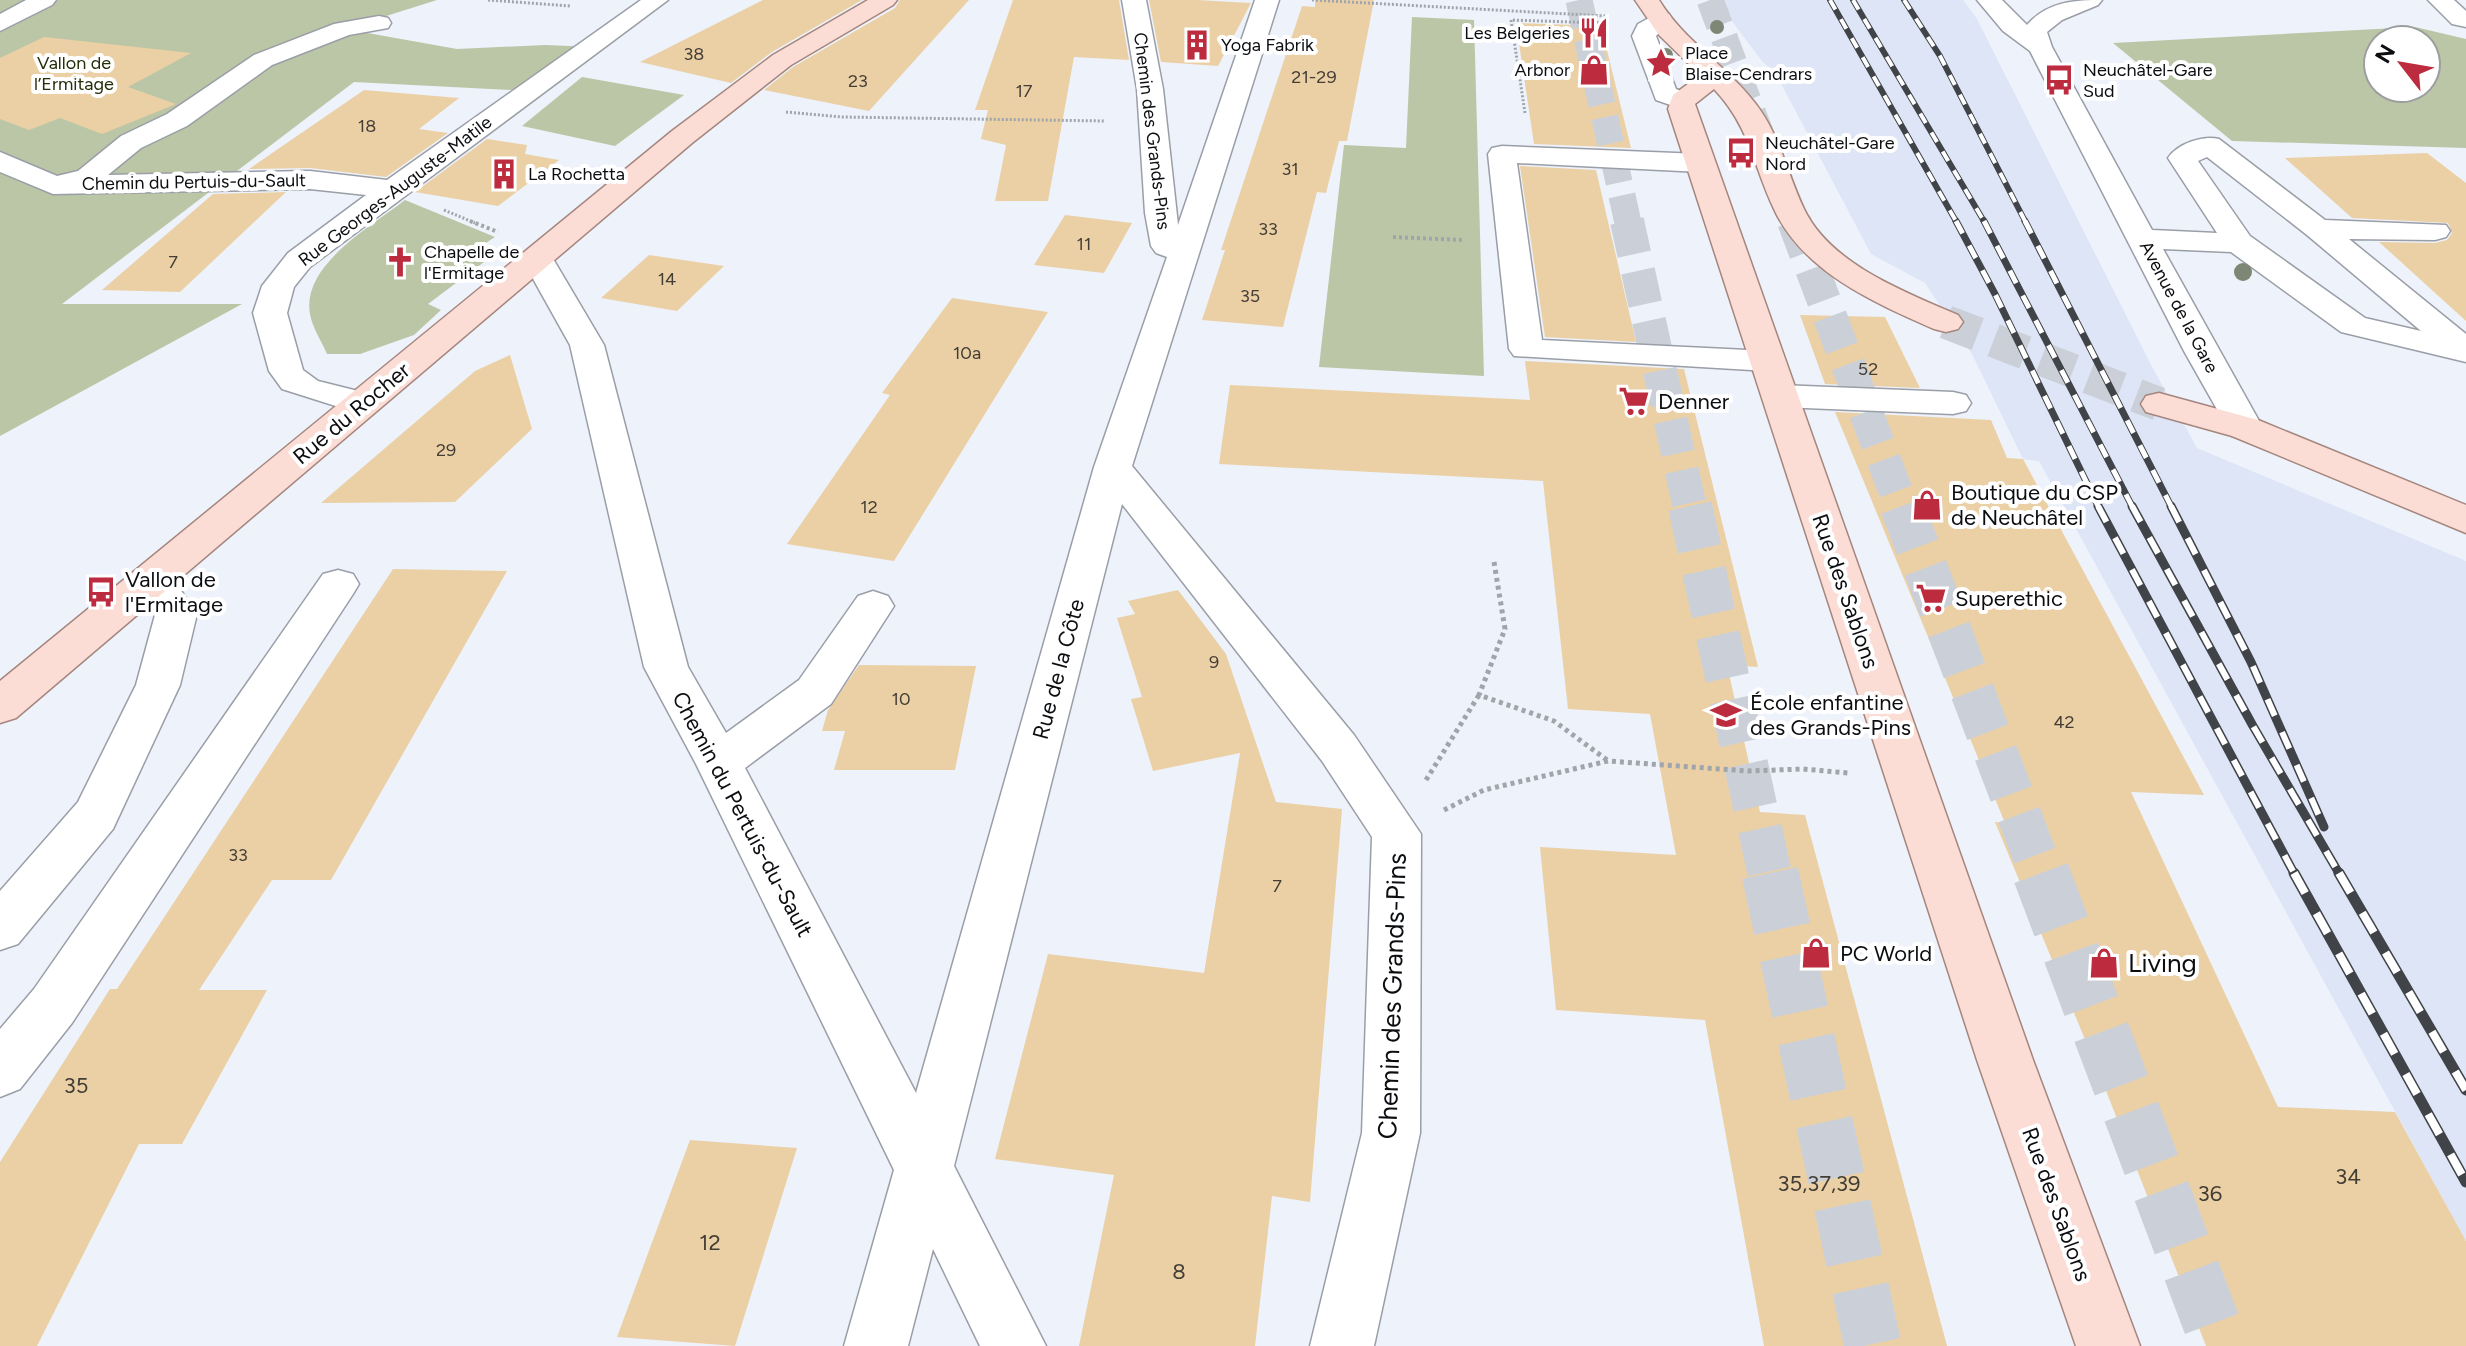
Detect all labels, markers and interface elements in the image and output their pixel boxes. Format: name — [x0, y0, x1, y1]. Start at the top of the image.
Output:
restaurant icon: Les Belgeries — [1577, 16, 1611, 50]
place label: Les Belgeries — [1464, 22, 1570, 44]
north arrow — [2362, 24, 2442, 104]
building icon: Yoga Fabrik — [1180, 28, 1214, 62]
street label: Chemin des Grands-Pins — [1129, 31, 1175, 231]
place label: Yoga Fabrik — [1221, 34, 1314, 56]
text: N — [2369, 40, 2401, 68]
place label: Place Blaise-Cendrars — [1685, 42, 1812, 85]
house number: 38 — [684, 43, 704, 65]
place icon: Place Blaise-Cendrars — [1644, 46, 1678, 80]
park label: Vallon de l’Ermitage — [34, 52, 114, 95]
shop icon: Arbnor — [1577, 53, 1611, 87]
place label: Arbnor — [1515, 59, 1570, 81]
place label: Neuchâtel-Gare Sud — [2083, 59, 2213, 102]
bus stop icon: Neuchâtel-Gare Sud — [2042, 63, 2076, 97]
house number: 21-29 — [1291, 66, 1337, 88]
house number: 23 — [848, 70, 868, 92]
house number: 17 — [1015, 80, 1033, 102]
street label: Rue Georges-Auguste-Matile — [294, 111, 496, 271]
house number: 18 — [358, 115, 376, 137]
place label: Neuchâtel-Gare Nord — [1765, 132, 1895, 175]
bus stop icon: Neuchâtel-Gare Nord — [1724, 136, 1758, 170]
building icon: La Rochetta — [487, 157, 521, 191]
house number: 31 — [1281, 158, 1299, 180]
place label: La Rochetta — [528, 163, 625, 185]
street label: Chemin du Pertuis-du-Sault — [82, 169, 306, 195]
house number: 33 — [1258, 218, 1278, 240]
house number: 11 — [1077, 233, 1091, 255]
street label: Avenue de la Gare — [2135, 237, 2223, 377]
place label: Chapelle de l'Ermitage — [424, 241, 519, 284]
church icon: Chapelle de l'Ermitage — [383, 245, 417, 279]
house number: 7 — [168, 251, 178, 273]
house number: 14 — [658, 268, 676, 290]
house number: 35 — [1240, 285, 1260, 307]
house number: 10a — [953, 342, 981, 364]
street label: Rue du Rocher — [287, 356, 416, 470]
house number: 52 — [1858, 358, 1878, 380]
supermarket icon: Denner — [1617, 384, 1651, 418]
place label: Denner — [1658, 388, 1730, 415]
house number: 29 — [436, 439, 456, 461]
place label: Boutique du CSP de Neuchâtel — [1951, 479, 2118, 531]
shop icon: Boutique du CSP de Neuchâtel — [1910, 488, 1944, 522]
house number: 12 — [860, 496, 878, 518]
street label: Rue des Sablons — [1806, 510, 1885, 672]
place label: Vallon de l'Ermitage — [125, 566, 223, 618]
bus stop icon: Vallon de l'Ermitage — [84, 575, 118, 609]
supermarket icon: Superethic — [1914, 581, 1948, 615]
place label: Superethic — [1955, 585, 2063, 612]
street label: Rue de la Côte — [1027, 596, 1090, 742]
house number: 9 — [1209, 651, 1219, 673]
street label: Chemin du Pertuis-du-Sault — [666, 687, 819, 941]
house number: 10 — [892, 688, 910, 710]
place label: École enfantine des Grands-Pins — [1750, 689, 1911, 741]
school or university icon: École enfantine des Grands-Pins — [1709, 698, 1743, 732]
house number: 42 — [2053, 711, 2075, 733]
house number: 33 — [228, 844, 248, 866]
street label: Chemin des Grands-Pins — [1371, 852, 1413, 1140]
house number: 7 — [1272, 875, 1282, 897]
shop icon: PC World — [1799, 936, 1833, 970]
place label: PC World — [1840, 940, 1932, 967]
shop icon: Living — [2087, 946, 2121, 980]
place label: Living — [2128, 947, 2197, 979]
house number: 35 — [64, 1072, 88, 1099]
street label: Rue des Sablons — [2016, 1124, 2097, 1285]
house number: 34 — [2335, 1163, 2361, 1190]
house number: 35,37,39 — [1778, 1170, 1860, 1197]
house number: 36 — [2198, 1180, 2222, 1207]
house number: 12 — [699, 1229, 721, 1256]
house number: 8 — [1172, 1258, 1186, 1285]

